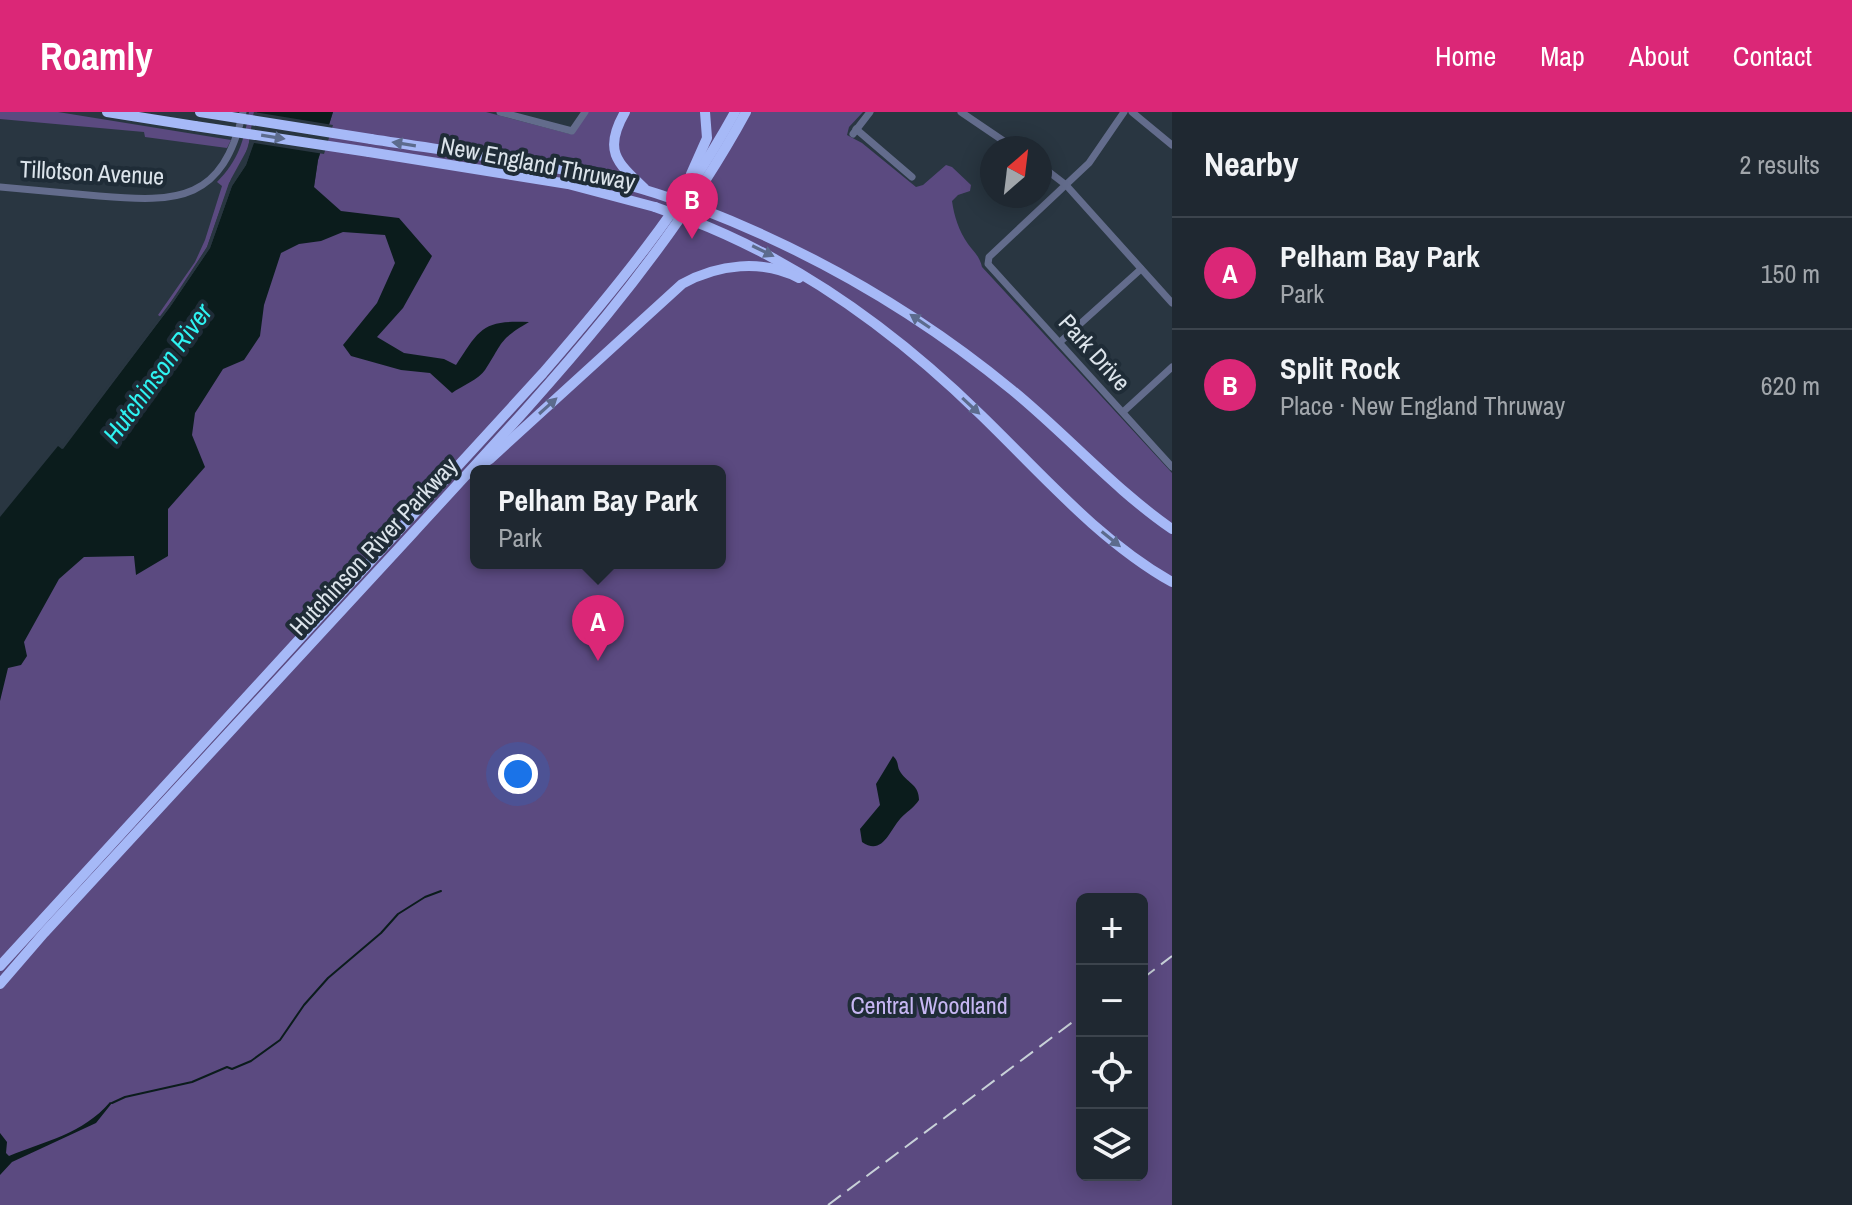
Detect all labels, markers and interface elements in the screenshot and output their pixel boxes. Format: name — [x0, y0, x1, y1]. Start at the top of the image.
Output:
text: Roamly — [40, 31, 153, 82]
text: Home — [1435, 37, 1496, 75]
text: Map — [1540, 37, 1585, 75]
text: About — [1629, 37, 1689, 75]
text: Contact — [1733, 37, 1812, 75]
street label: New England Thruway — [438, 128, 638, 198]
one-way arrow — [260, 131, 285, 144]
north arrow — [980, 136, 1052, 208]
one-way arrow — [391, 137, 416, 150]
text: Nearby — [1204, 141, 1299, 187]
text: 2 results — [1739, 147, 1820, 182]
street label: Tillotson Avenue — [19, 152, 165, 192]
pin: B — [666, 173, 718, 239]
text: Pelham Bay Park — [1280, 236, 1480, 276]
one-way arrow — [751, 244, 774, 258]
text: A — [1222, 256, 1238, 291]
text: 150 m — [1761, 256, 1820, 291]
text: Park — [1280, 276, 1324, 311]
water label: Hutchinson River — [94, 295, 220, 450]
street label: Park Drive — [1052, 307, 1138, 397]
one-way arrow — [909, 314, 930, 329]
text: Split Rock — [1280, 348, 1400, 388]
text: B — [1222, 368, 1238, 403]
text: 620 m — [1761, 368, 1820, 403]
text: Place · New England Thruway — [1280, 388, 1565, 423]
one-way arrow — [961, 396, 980, 414]
one-way arrow — [539, 398, 558, 416]
street label: Hutchinson River Parkway — [282, 450, 464, 642]
popup — [470, 465, 726, 569]
text: Pelham Bay Park — [498, 480, 698, 520]
text: Park — [498, 520, 542, 555]
one-way arrow — [1101, 530, 1121, 547]
pin: A — [572, 595, 624, 661]
your location — [498, 754, 538, 794]
map controls — [1076, 893, 1148, 1181]
button: + — [1076, 893, 1148, 965]
button: − — [1076, 965, 1148, 1037]
park label: Central Woodland — [850, 989, 1008, 1021]
button: locate — [1076, 1037, 1148, 1109]
button: layers — [1076, 1109, 1148, 1181]

